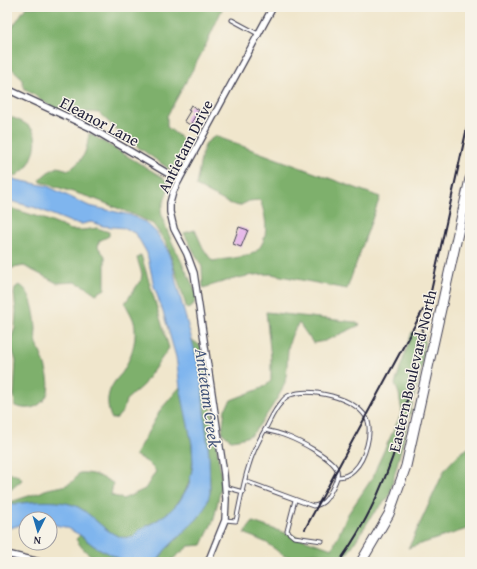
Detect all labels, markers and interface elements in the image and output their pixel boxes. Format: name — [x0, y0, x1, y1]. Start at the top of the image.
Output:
street label: Eleanor Lane — [56, 90, 144, 152]
street label: Antietam Drive — [151, 95, 219, 197]
street label: Eastern Boulevard North — [382, 288, 442, 454]
water label: Antietam Creek — [189, 346, 228, 449]
north arrow — [18, 511, 58, 551]
text: N — [32, 533, 41, 549]

